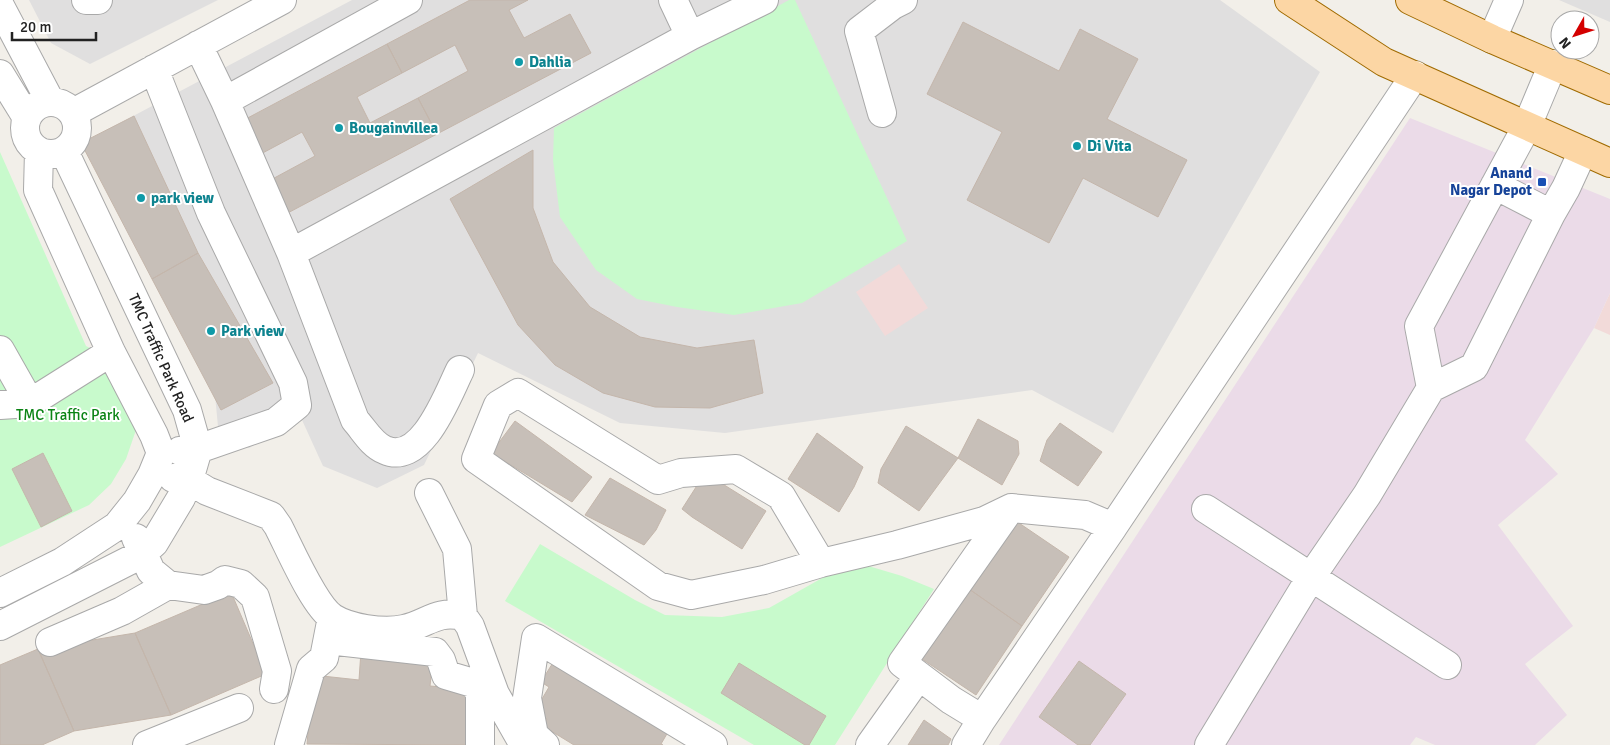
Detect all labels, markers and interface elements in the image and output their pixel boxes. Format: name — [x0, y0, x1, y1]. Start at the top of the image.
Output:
scale bar — [12, 10, 96, 42]
north arrow — [1550, 10, 1600, 60]
text: 20 m — [20, 18, 51, 36]
text: N — [1556, 34, 1575, 52]
place label: Dahlia — [529, 53, 572, 71]
marker: Dahlia — [513, 56, 525, 68]
place label: Bougainvillea — [349, 119, 438, 137]
marker: Bougainvillea — [333, 122, 345, 134]
place label: Di Vita — [1087, 137, 1132, 155]
marker: Di Vita — [1071, 140, 1083, 152]
place label: Anand Nagar Depot — [1450, 164, 1532, 199]
marker: Anand Nagar Depot — [1536, 176, 1548, 188]
place label: park view — [151, 189, 215, 207]
marker: park view — [135, 192, 147, 204]
street label: TMC Traffic Park Road — [124, 291, 198, 425]
place label: Park view — [221, 322, 285, 340]
marker: Park view — [205, 325, 217, 337]
park label: TMC Traffic Park — [16, 406, 120, 424]

